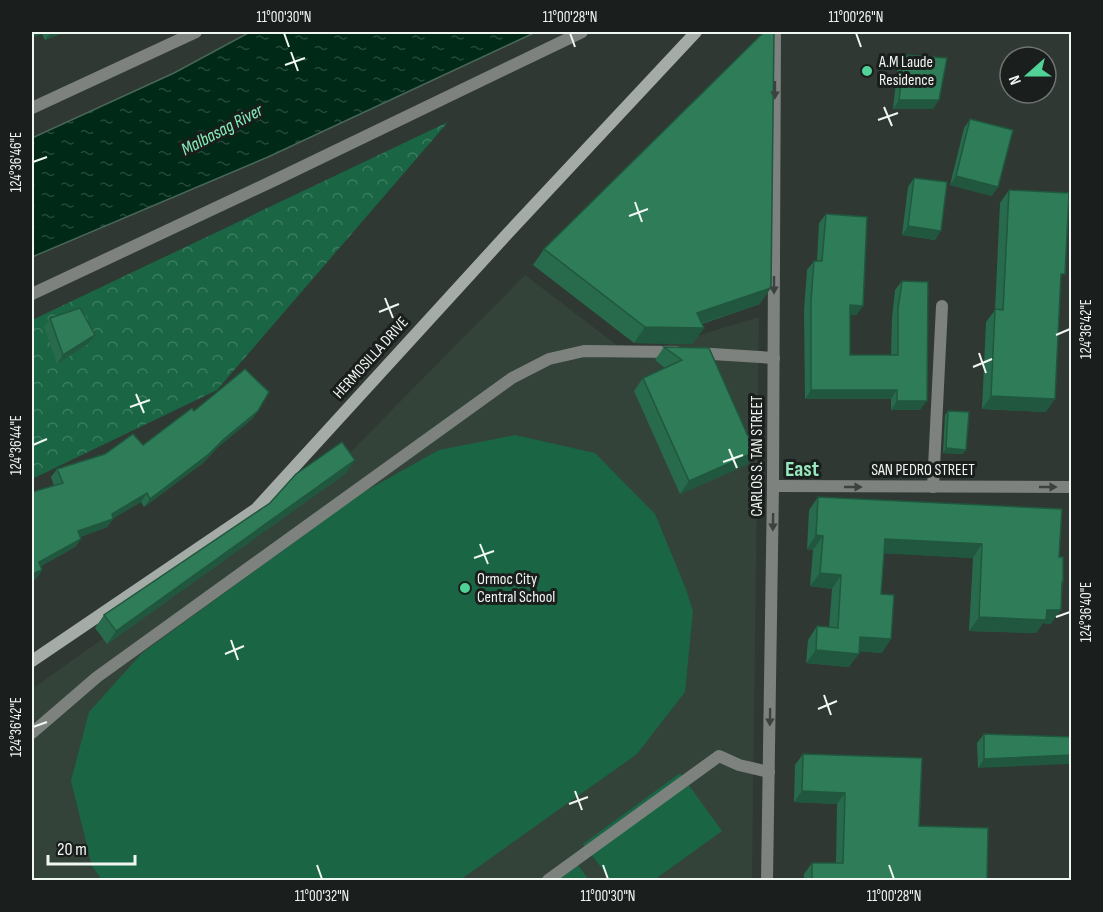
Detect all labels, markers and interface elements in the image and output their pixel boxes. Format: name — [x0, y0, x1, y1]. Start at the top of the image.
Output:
text: 11°00'30"N — [256, 8, 312, 27]
text: 11°00'28"N — [543, 8, 597, 27]
text: 11°00'26"N — [829, 8, 883, 27]
north arrow — [998, 45, 1058, 105]
place label: A.M Laude Residence — [878, 53, 934, 90]
marker: A.M Laude Residence — [860, 64, 874, 78]
text: N — [1005, 72, 1026, 87]
one-way arrow — [770, 80, 780, 99]
water label: Malbasag River — [178, 99, 267, 160]
text: 124°36'46"E — [7, 132, 26, 192]
one-way arrow — [769, 275, 779, 294]
text: 124°36'42"E — [1077, 299, 1096, 359]
street label: HERMOSILLA DRIVE — [329, 313, 413, 403]
street label: CARLOS S. TAN STREET — [748, 395, 767, 516]
text: 124°36'44"E — [7, 415, 26, 475]
district label: East — [785, 456, 819, 483]
street label: SAN PEDRO STREET — [871, 461, 975, 480]
one-way arrow — [843, 482, 862, 492]
one-way arrow — [1038, 482, 1057, 492]
one-way arrow — [768, 512, 778, 531]
place label: Ormoc City Central School — [477, 570, 555, 607]
marker: Ormoc City Central School — [458, 581, 472, 595]
text: 124°36'40"E — [1077, 582, 1096, 642]
text: 124°36'42"E — [7, 697, 26, 757]
one-way arrow — [765, 707, 775, 726]
scale bar — [48, 828, 135, 866]
text: 20 m — [57, 839, 87, 860]
text: 11°00'32"N — [295, 887, 349, 906]
text: 11°00'30"N — [580, 887, 636, 906]
text: 11°00'28"N — [867, 887, 921, 906]

